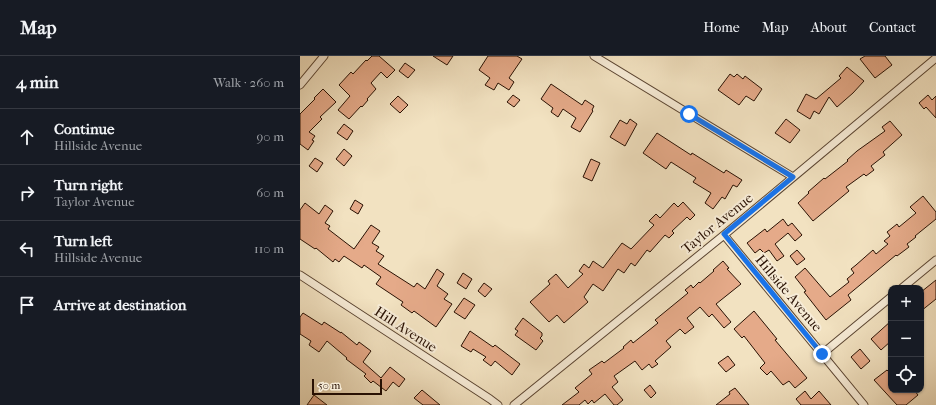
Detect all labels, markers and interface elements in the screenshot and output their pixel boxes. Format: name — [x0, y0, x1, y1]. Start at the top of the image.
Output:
text: Map — [20, 17, 56, 39]
text: Home — [703, 19, 740, 36]
text: Map — [762, 19, 789, 36]
text: About — [811, 19, 847, 36]
text: Contact — [869, 19, 916, 36]
text: 4 min — [16, 72, 59, 92]
text: Walk · 260 m — [213, 75, 284, 90]
route start — [680, 105, 698, 123]
text: Continue — [54, 120, 114, 138]
icon: ahead — [16, 126, 38, 148]
text: 90 m — [256, 129, 284, 144]
text: Hillside Avenue — [54, 138, 142, 153]
text: Turn right — [54, 176, 123, 194]
icon: right — [16, 182, 38, 204]
text: 60 m — [256, 185, 284, 200]
street label: Taylor Avenue — [678, 189, 756, 257]
text: Taylor Avenue — [54, 194, 135, 209]
text: Turn left — [54, 232, 112, 250]
icon: left — [16, 238, 38, 260]
text: 110 m — [254, 241, 284, 256]
text: Hillside Avenue — [54, 250, 142, 265]
street label: Hillside Avenue — [752, 252, 826, 335]
map controls — [888, 285, 924, 393]
button: + — [888, 285, 924, 321]
icon: arrive — [16, 294, 38, 316]
text: Arrive at destination — [54, 296, 186, 314]
street label: Hill Avenue — [371, 303, 440, 356]
button: − — [888, 321, 924, 357]
route end — [813, 345, 831, 363]
button: locate — [888, 357, 924, 393]
scale bar — [312, 377, 382, 396]
text: 50 m — [318, 379, 340, 392]

